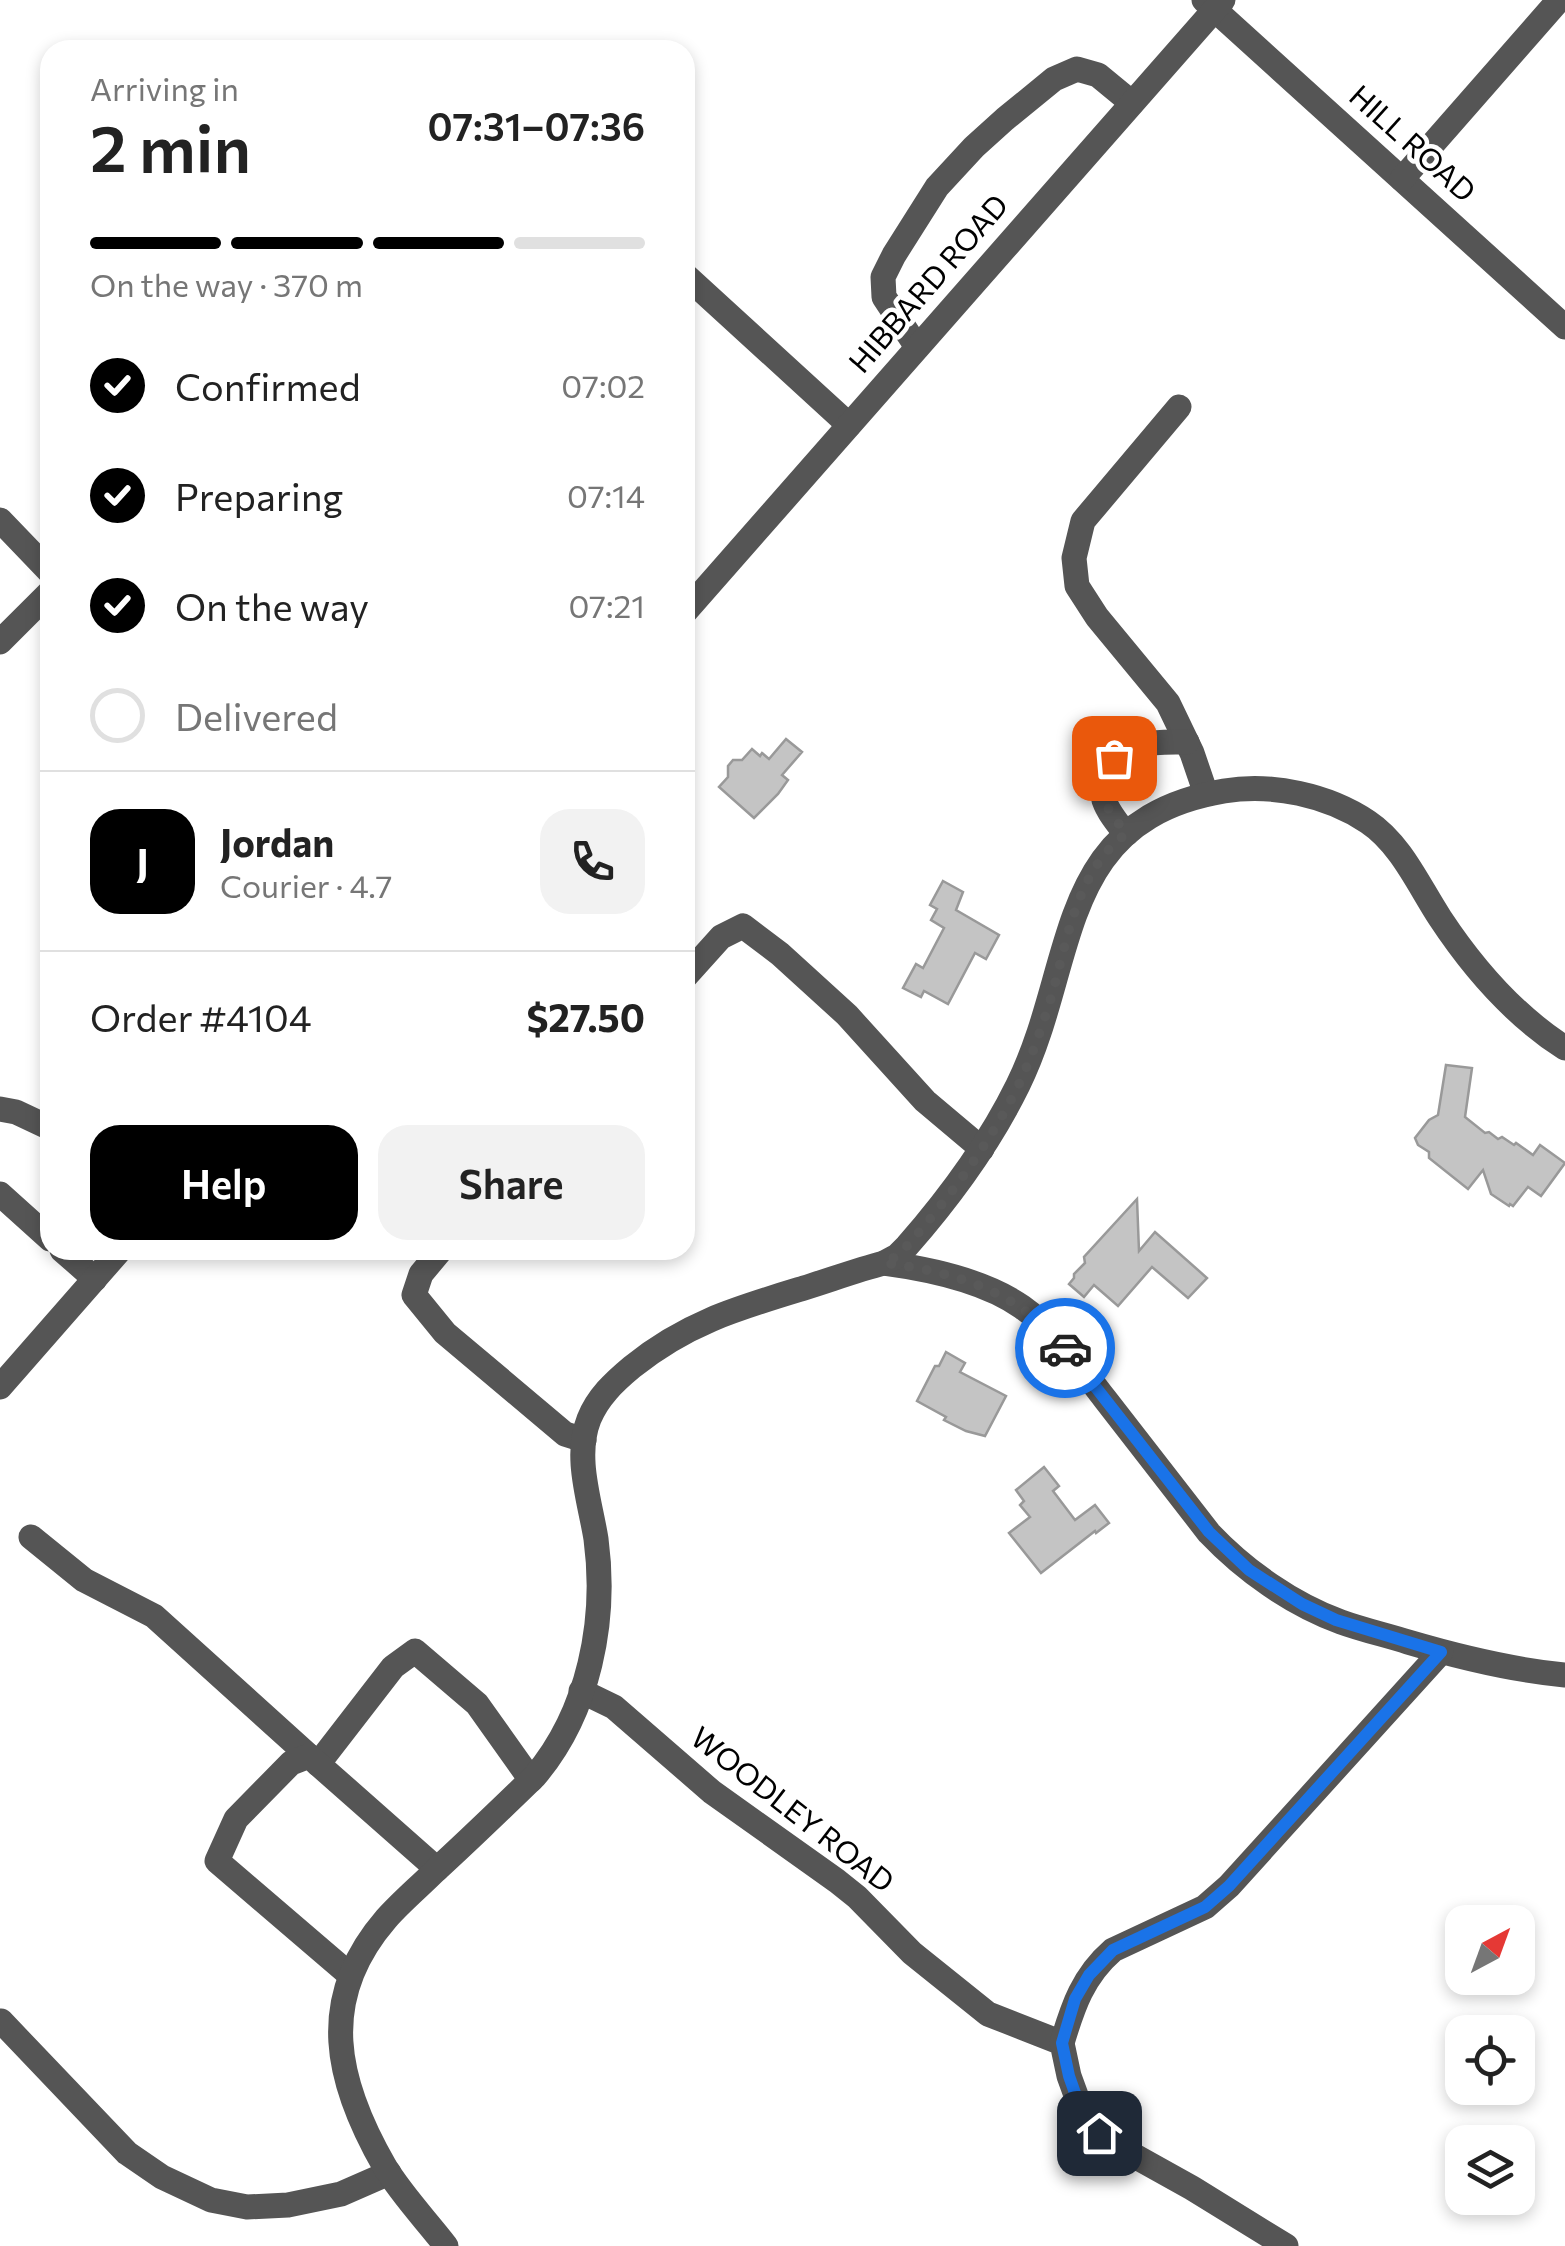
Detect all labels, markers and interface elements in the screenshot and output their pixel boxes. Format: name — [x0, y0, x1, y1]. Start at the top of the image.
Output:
text: Arriving in — [90, 68, 239, 108]
street label: HILL ROAD — [1343, 76, 1484, 208]
text: 07:31–07:36 — [428, 102, 645, 149]
text: 2 min — [90, 106, 251, 185]
street label: HIBBARD ROAD — [840, 186, 1015, 379]
text: On the way · 370 m — [90, 264, 363, 304]
icon: check — [90, 358, 145, 413]
text: Confirmed — [175, 362, 361, 409]
text: 07:02 — [561, 365, 645, 405]
icon: check — [90, 468, 145, 523]
text: Preparing — [175, 472, 343, 519]
text: 07:14 — [567, 475, 645, 515]
icon: check — [90, 578, 145, 633]
text: On the way — [175, 582, 369, 629]
text: 07:21 — [568, 585, 645, 625]
text: Delivered — [175, 692, 338, 739]
pin — [1072, 716, 1157, 801]
icon: bag — [1087, 731, 1142, 786]
button: phone — [540, 809, 645, 914]
text: Jordan — [220, 818, 334, 865]
text: J — [136, 838, 149, 885]
text: Courier · 4.7 — [220, 865, 393, 905]
text: Order #4104 — [90, 993, 311, 1040]
text: $27.50 — [526, 993, 645, 1040]
button: Help — [90, 1125, 358, 1240]
button: Share — [378, 1125, 645, 1240]
courier — [1015, 1298, 1115, 1398]
icon: car — [1038, 1321, 1093, 1376]
street label: WOODLEY ROAD — [685, 1717, 902, 1899]
north arrow — [1445, 1905, 1535, 1995]
map controls — [1445, 1905, 1535, 2215]
button: locate — [1445, 2015, 1535, 2105]
pin — [1057, 2091, 1142, 2176]
icon: home — [1072, 2106, 1127, 2161]
button: layers — [1445, 2125, 1535, 2215]

